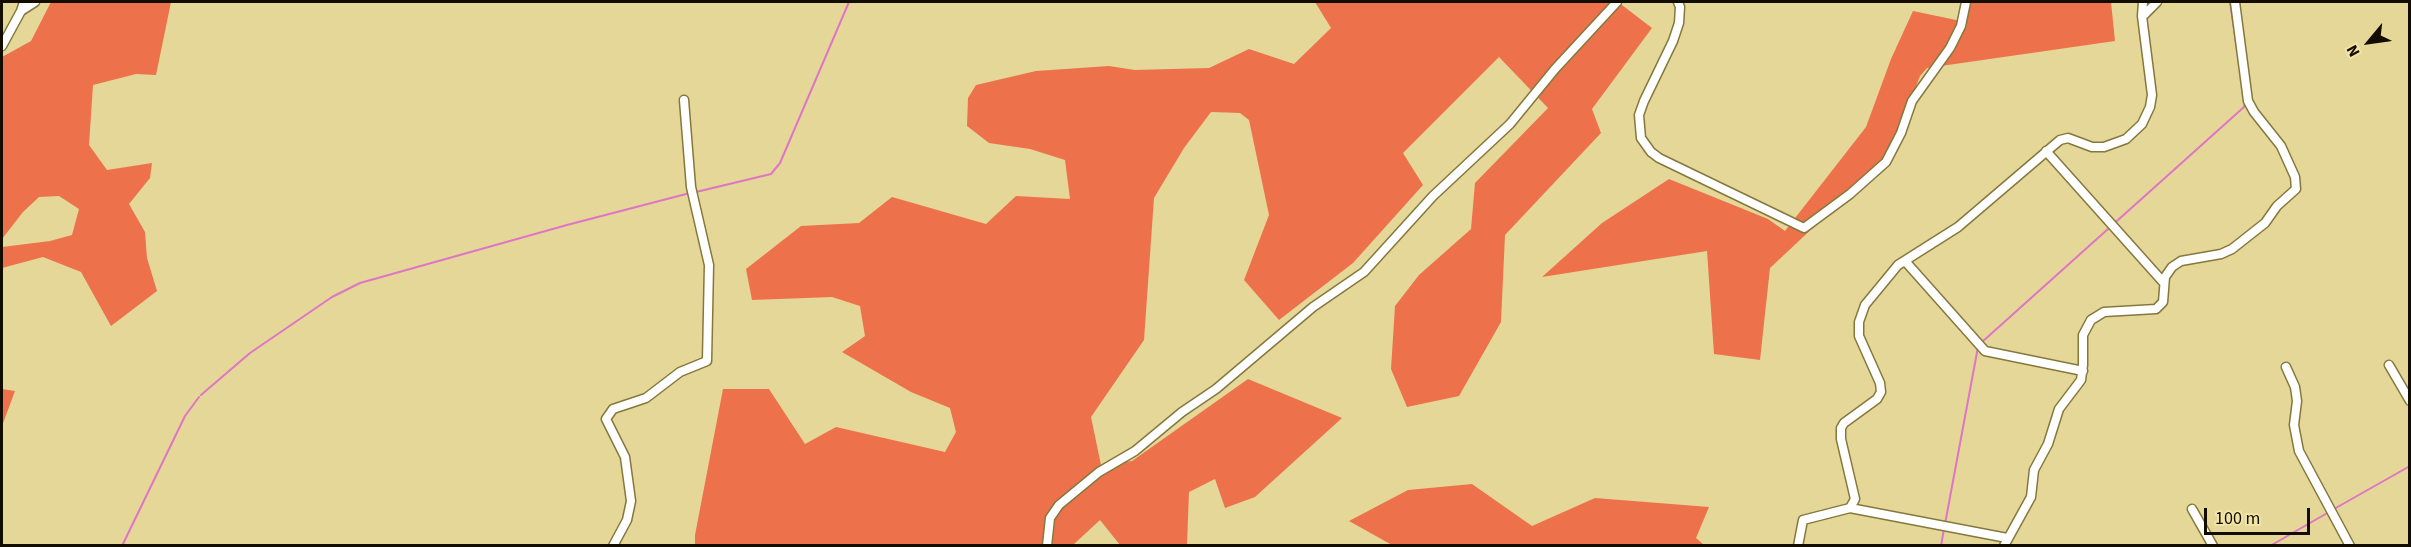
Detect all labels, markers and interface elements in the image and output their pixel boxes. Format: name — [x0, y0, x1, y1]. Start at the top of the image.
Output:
north arrow — [2339, 12, 2399, 72]
text: N — [2341, 41, 2365, 61]
scale bar — [2207, 496, 2314, 534]
text: 100 m — [2215, 506, 2260, 531]

